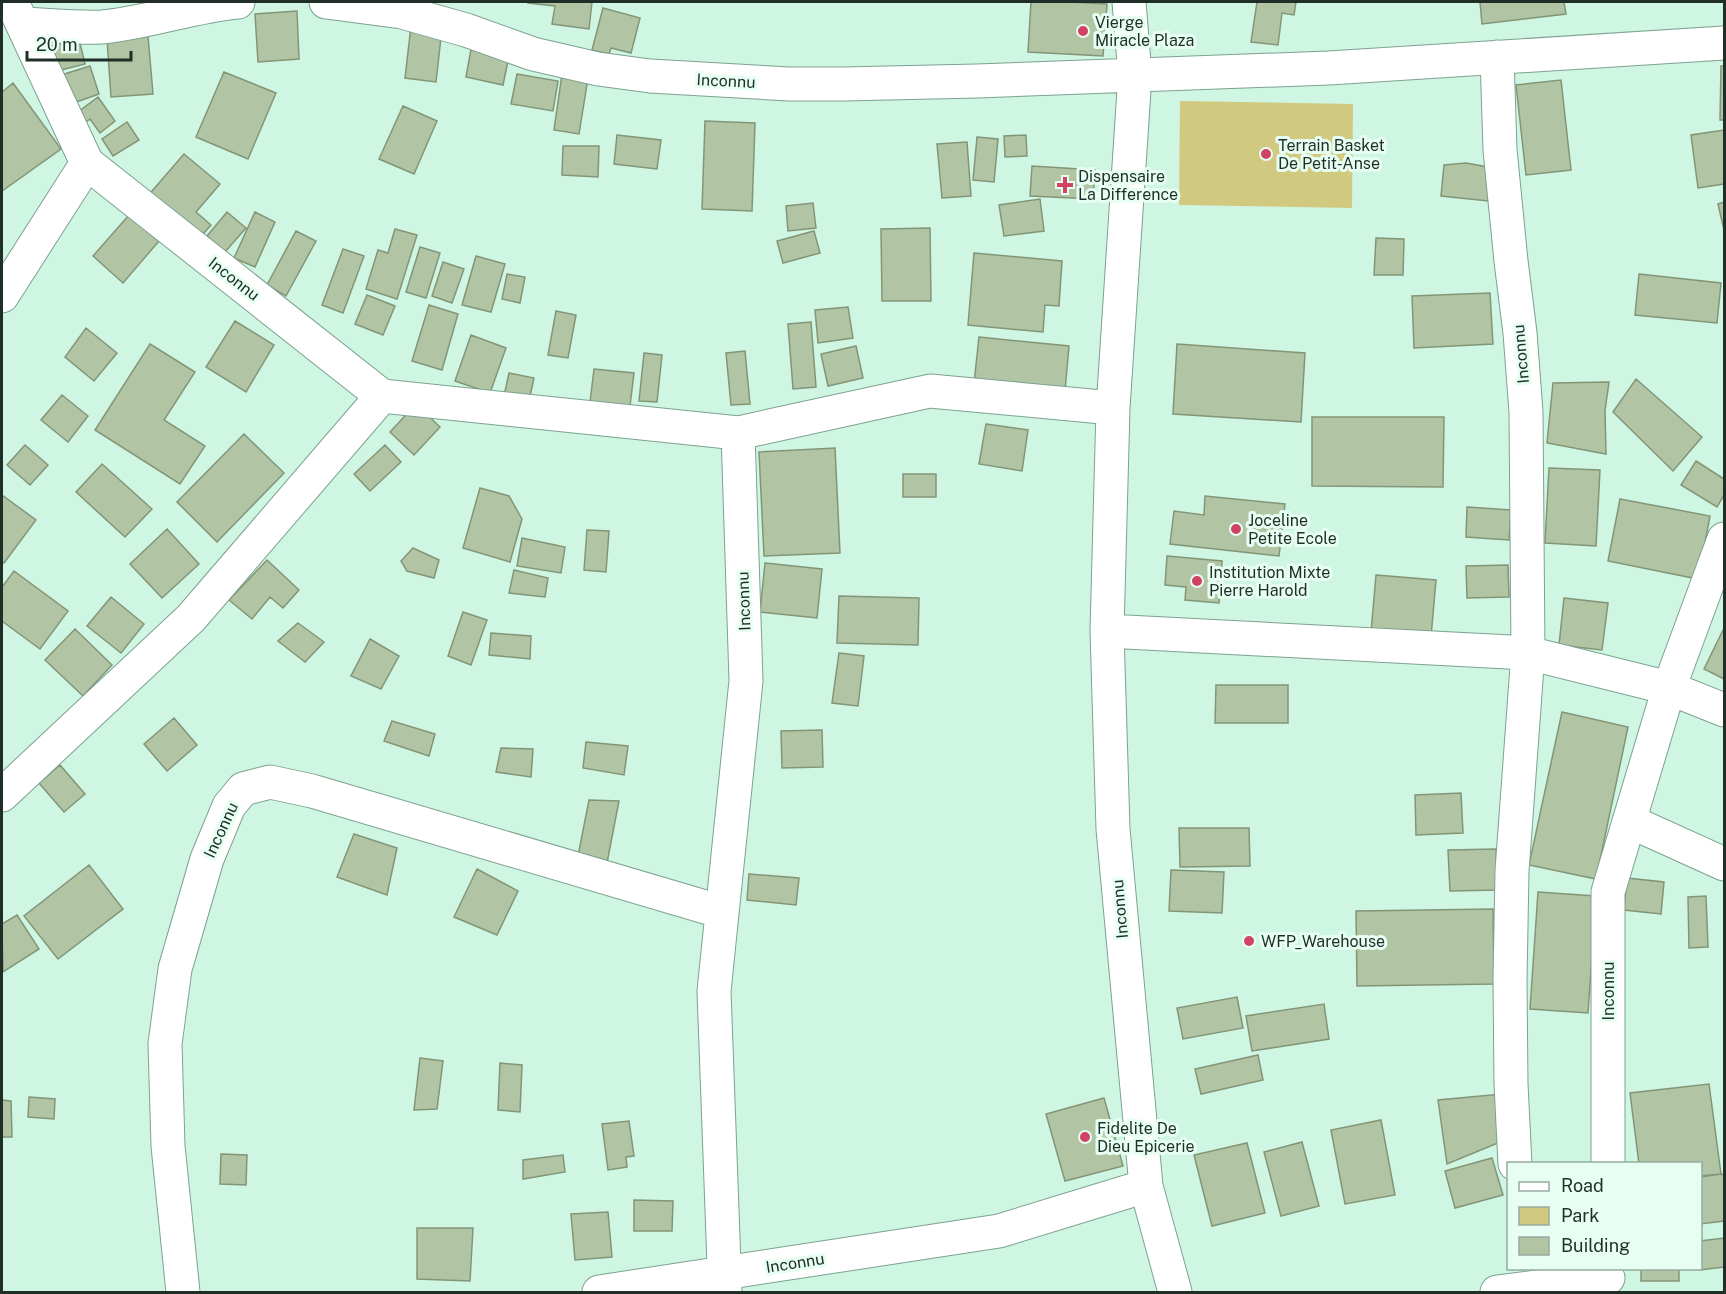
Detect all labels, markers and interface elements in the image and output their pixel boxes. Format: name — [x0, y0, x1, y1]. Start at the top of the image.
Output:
place label: Vierge Miracle Plaza — [1095, 13, 1194, 50]
scale bar — [27, 24, 130, 62]
marker: Vierge Miracle Plaza — [1076, 24, 1090, 38]
text: 20 m — [36, 34, 78, 55]
street label: Inconnu — [696, 70, 756, 92]
place label: Terrain Basket De Petit-Anse — [1278, 136, 1385, 173]
marker: Terrain Basket De Petit-Anse — [1259, 147, 1273, 161]
place label: Dispensaire La Difference — [1078, 167, 1178, 204]
marker: Dispensaire La Difference — [1056, 176, 1074, 194]
street label: Inconnu — [205, 253, 263, 305]
street label: Inconnu — [1509, 324, 1533, 384]
place label: Joceline Petite Ecole — [1248, 511, 1337, 548]
marker: Joceline Petite Ecole — [1229, 522, 1243, 536]
place label: Institution Mixte Pierre Harold — [1209, 563, 1330, 600]
street label: Inconnu — [733, 571, 755, 631]
marker: Institution Mixte Pierre Harold — [1190, 574, 1204, 588]
street label: Inconnu — [200, 799, 242, 861]
street label: Inconnu — [1108, 879, 1132, 939]
place label: WFP_Warehouse — [1261, 932, 1385, 951]
marker: WFP_Warehouse — [1242, 934, 1256, 948]
street label: Inconnu — [1599, 961, 1618, 1021]
place label: Fidelite De Dieu Epicerie — [1097, 1119, 1194, 1156]
marker: Fidelite De Dieu Epicerie — [1078, 1130, 1092, 1144]
legend — [1507, 1162, 1702, 1270]
text: Road — [1561, 1175, 1604, 1196]
text: Park — [1561, 1205, 1599, 1226]
text: Building — [1561, 1235, 1630, 1256]
street label: Inconnu — [764, 1249, 826, 1277]

